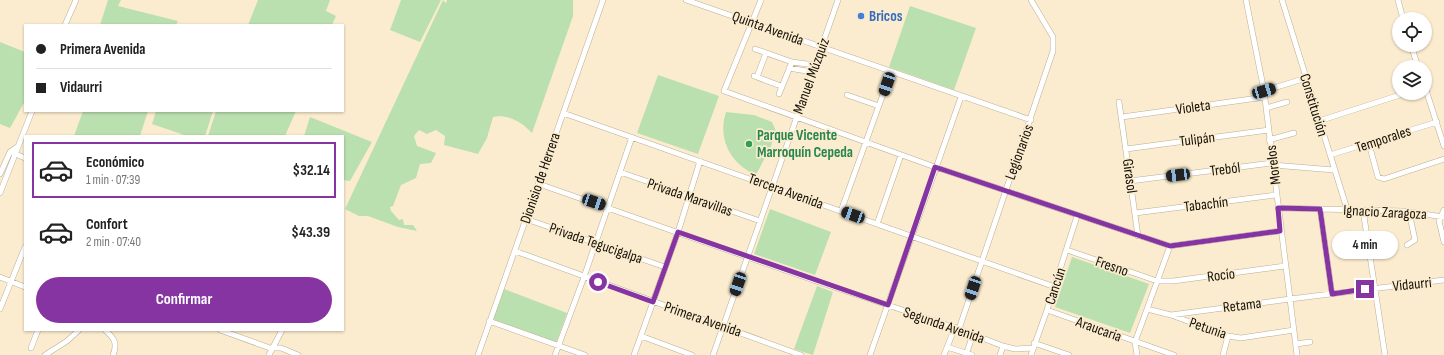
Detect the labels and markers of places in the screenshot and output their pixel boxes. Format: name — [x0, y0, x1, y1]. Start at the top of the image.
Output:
place label: Bricos — [869, 7, 903, 26]
marker: Bricos — [856, 11, 866, 21]
place label: Parque Vicente Marroquín Cepeda — [757, 126, 853, 162]
marker: Parque Vicente Marroquín Cepeda — [744, 139, 754, 149]

